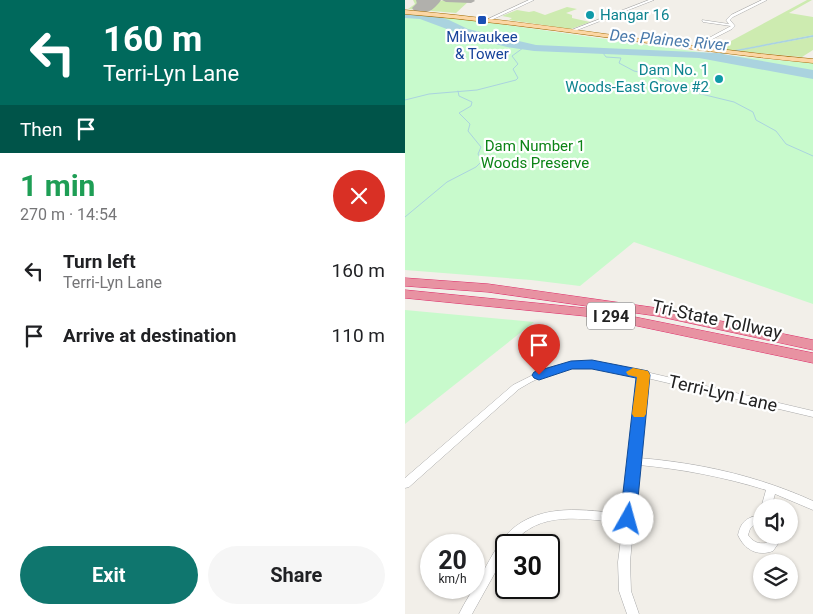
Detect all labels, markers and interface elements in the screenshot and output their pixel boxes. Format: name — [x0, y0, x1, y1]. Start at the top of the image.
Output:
place label: Hangar 16 — [600, 6, 669, 24]
marker: Hangar 16 — [584, 9, 596, 21]
marker: Milwaukee & Tower — [476, 14, 488, 26]
text: 160 m — [103, 19, 202, 60]
icon: left — [20, 20, 85, 85]
water label: Des Plaines River — [609, 25, 730, 55]
place label: Milwaukee & Tower — [446, 28, 518, 63]
text: Terri-Lyn Lane — [103, 61, 239, 86]
place label: Dam No. 1 Woods-East Grove #2 — [565, 61, 709, 96]
marker: Dam No. 1 Woods-East Grove #2 — [713, 73, 725, 85]
icon: arrive — [72, 115, 100, 143]
text: Then — [20, 118, 62, 141]
park label: Dam Number 1 Woods Preserve — [481, 137, 589, 172]
text: 1 min — [20, 168, 95, 203]
button: close — [333, 170, 385, 222]
text: 270 m · 14:54 — [20, 205, 117, 224]
text: Turn left — [63, 250, 136, 273]
icon: left — [20, 257, 48, 285]
text: 160 m — [332, 259, 385, 282]
text: Terri-Lyn Lane — [63, 273, 162, 292]
street label: Tri-State Tollway — [650, 295, 784, 343]
road number: I 294 — [587, 302, 635, 330]
icon: arrive — [20, 322, 48, 350]
text: Arrive at destination — [63, 324, 236, 347]
text: 110 m — [332, 324, 385, 347]
pin — [518, 324, 560, 375]
icon: arrive — [525, 331, 553, 359]
street label: Terri-Lyn Lane — [666, 370, 780, 416]
position arrow — [601, 492, 653, 544]
map controls — [753, 499, 798, 599]
button: sound — [753, 499, 798, 544]
speed limit sign: 30 — [495, 534, 560, 599]
button: Exit — [20, 546, 198, 604]
button: Share — [208, 546, 385, 604]
text: 20 — [438, 546, 467, 575]
button: layers — [753, 554, 798, 599]
text: km/h — [438, 572, 467, 586]

